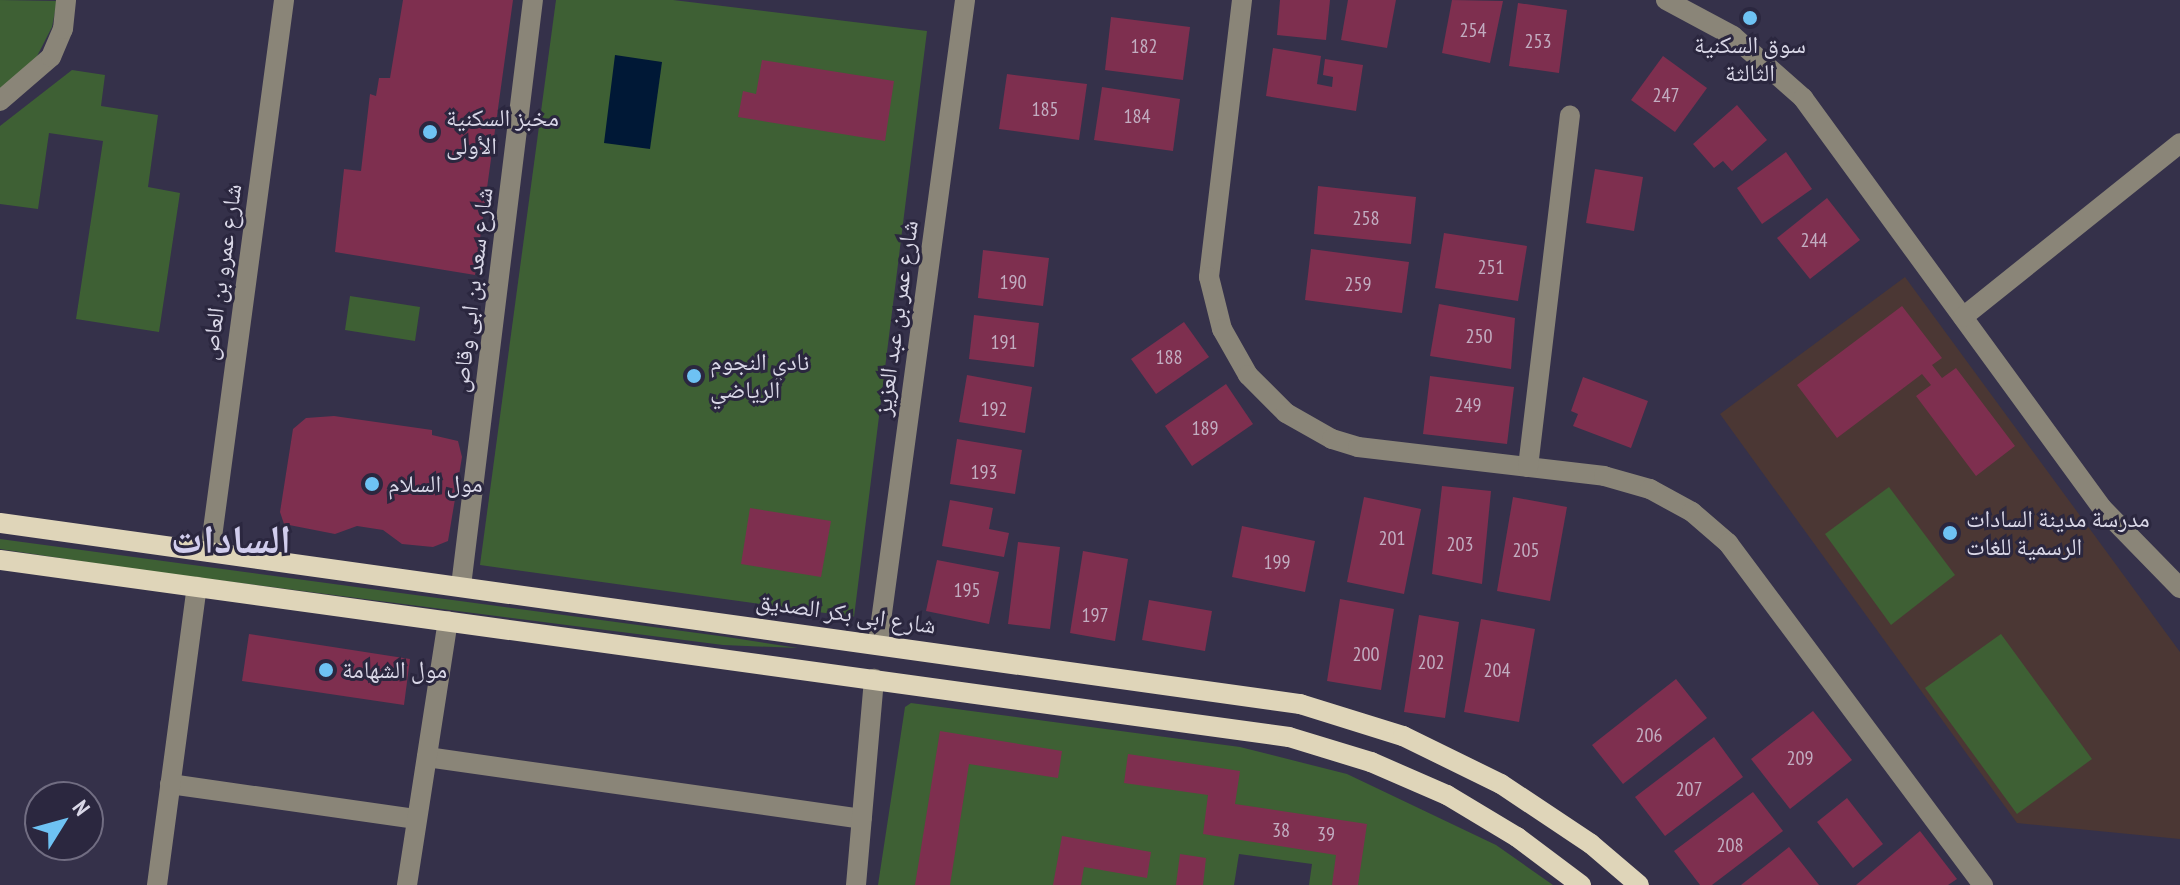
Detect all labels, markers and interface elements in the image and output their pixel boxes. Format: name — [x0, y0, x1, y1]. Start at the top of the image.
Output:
marker: سوق السكنية الثالثة — [1741, 9, 1759, 27]
house number: 254 — [1460, 18, 1486, 42]
house number: 253 — [1525, 29, 1551, 53]
place label: سوق السكنية الثالثة — [1694, 31, 1806, 87]
house number: 182 — [1131, 34, 1157, 58]
house number: 247 — [1653, 83, 1679, 107]
house number: 185 — [1032, 97, 1058, 121]
place label: مخبز السكنية الأولى — [446, 104, 559, 160]
house number: 184 — [1124, 104, 1150, 128]
marker: مخبز السكنية الأولى — [421, 123, 439, 141]
street label: شارع عمرو بن العاص — [194, 182, 248, 362]
street label: شارع سعد بن ابى وقاص — [445, 186, 499, 394]
house number: 258 — [1353, 206, 1379, 230]
street label: شارع عمر بن عبد العزيز — [868, 218, 924, 418]
house number: 244 — [1801, 228, 1827, 252]
house number: 251 — [1478, 255, 1504, 279]
house number: 190 — [1000, 270, 1026, 294]
house number: 259 — [1345, 272, 1371, 296]
house number: 250 — [1466, 324, 1492, 348]
house number: 191 — [991, 330, 1017, 354]
house number: 188 — [1156, 345, 1182, 369]
place label: نادي النجوم الرياضي — [710, 348, 809, 404]
marker: نادي النجوم الرياضي — [685, 367, 703, 385]
house number: 249 — [1455, 393, 1481, 417]
house number: 192 — [981, 397, 1007, 421]
house number: 189 — [1192, 416, 1218, 440]
house number: 193 — [971, 460, 997, 484]
place label: مول السلام — [388, 470, 483, 498]
marker: مول السلام — [363, 475, 381, 493]
place label: مدرسة مدينة السادات الرسمية للغات — [1966, 505, 2150, 561]
district label: السادات — [171, 514, 291, 562]
marker: مدرسة مدينة السادات الرسمية للغات — [1941, 524, 1959, 542]
house number: 201 — [1379, 526, 1405, 550]
house number: 203 — [1447, 532, 1473, 556]
house number: 205 — [1513, 538, 1539, 562]
house number: 199 — [1264, 550, 1290, 574]
house number: 195 — [954, 578, 980, 602]
street label: شارع ابى بكر الصديق — [754, 586, 938, 640]
house number: 197 — [1082, 603, 1108, 627]
house number: 200 — [1353, 642, 1379, 666]
house number: 202 — [1418, 650, 1444, 674]
place label: مول الشهامة — [342, 656, 447, 684]
house number: 204 — [1484, 658, 1510, 682]
marker: مول الشهامة — [317, 661, 335, 679]
house number: 206 — [1636, 723, 1662, 747]
house number: 209 — [1787, 746, 1813, 770]
house number: 207 — [1676, 777, 1702, 801]
north arrow — [24, 781, 104, 861]
text: N — [67, 795, 96, 821]
house number: 38 — [1272, 818, 1290, 842]
house number: 39 — [1317, 822, 1335, 846]
house number: 208 — [1717, 833, 1743, 857]

